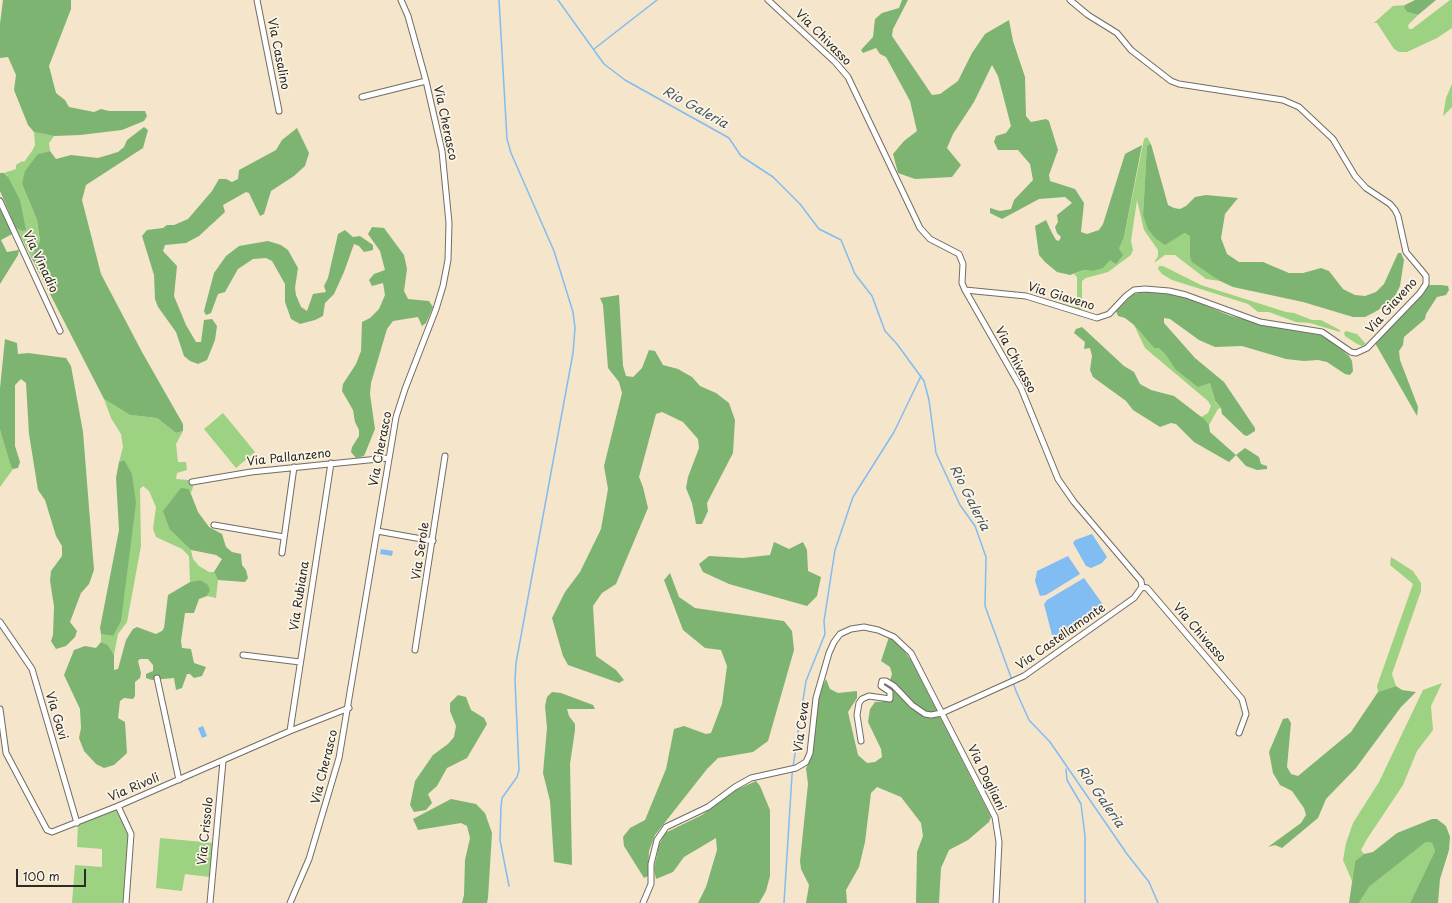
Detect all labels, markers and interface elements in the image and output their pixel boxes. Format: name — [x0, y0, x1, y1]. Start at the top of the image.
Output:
street label: Via Chivasso — [792, 7, 854, 69]
street label: Via Casalino — [264, 17, 292, 91]
street label: Via Cherasco — [430, 84, 460, 162]
water label: Rio Galeria — [660, 84, 730, 132]
street label: Via Vinadio — [19, 229, 61, 295]
street label: Via Giaveno — [1363, 275, 1421, 337]
street label: Via Giaveno — [1026, 280, 1096, 314]
street label: Via Chivasso — [991, 324, 1039, 396]
street label: Via Cherasco — [367, 410, 395, 488]
street label: Via Pallanzeno — [246, 446, 332, 470]
water label: Rio Galeria — [946, 462, 992, 534]
street label: Via Serole — [409, 521, 433, 581]
street label: Via Rubiana — [287, 560, 313, 632]
street label: Via Castellamonte — [1014, 601, 1108, 673]
street label: Via Chivasso — [1170, 601, 1228, 665]
street label: Via Gavi — [42, 690, 70, 742]
street label: Via Ceva — [791, 701, 813, 753]
street label: Via Cherasco — [309, 728, 341, 806]
street label: Via Dogliani — [964, 743, 1008, 813]
water label: Rio Galeria — [1073, 763, 1127, 831]
street label: Via Rivoli — [106, 771, 162, 805]
street label: Via Crissolo — [195, 796, 217, 866]
scale bar — [18, 861, 88, 887]
text: 100 m — [23, 867, 60, 885]

